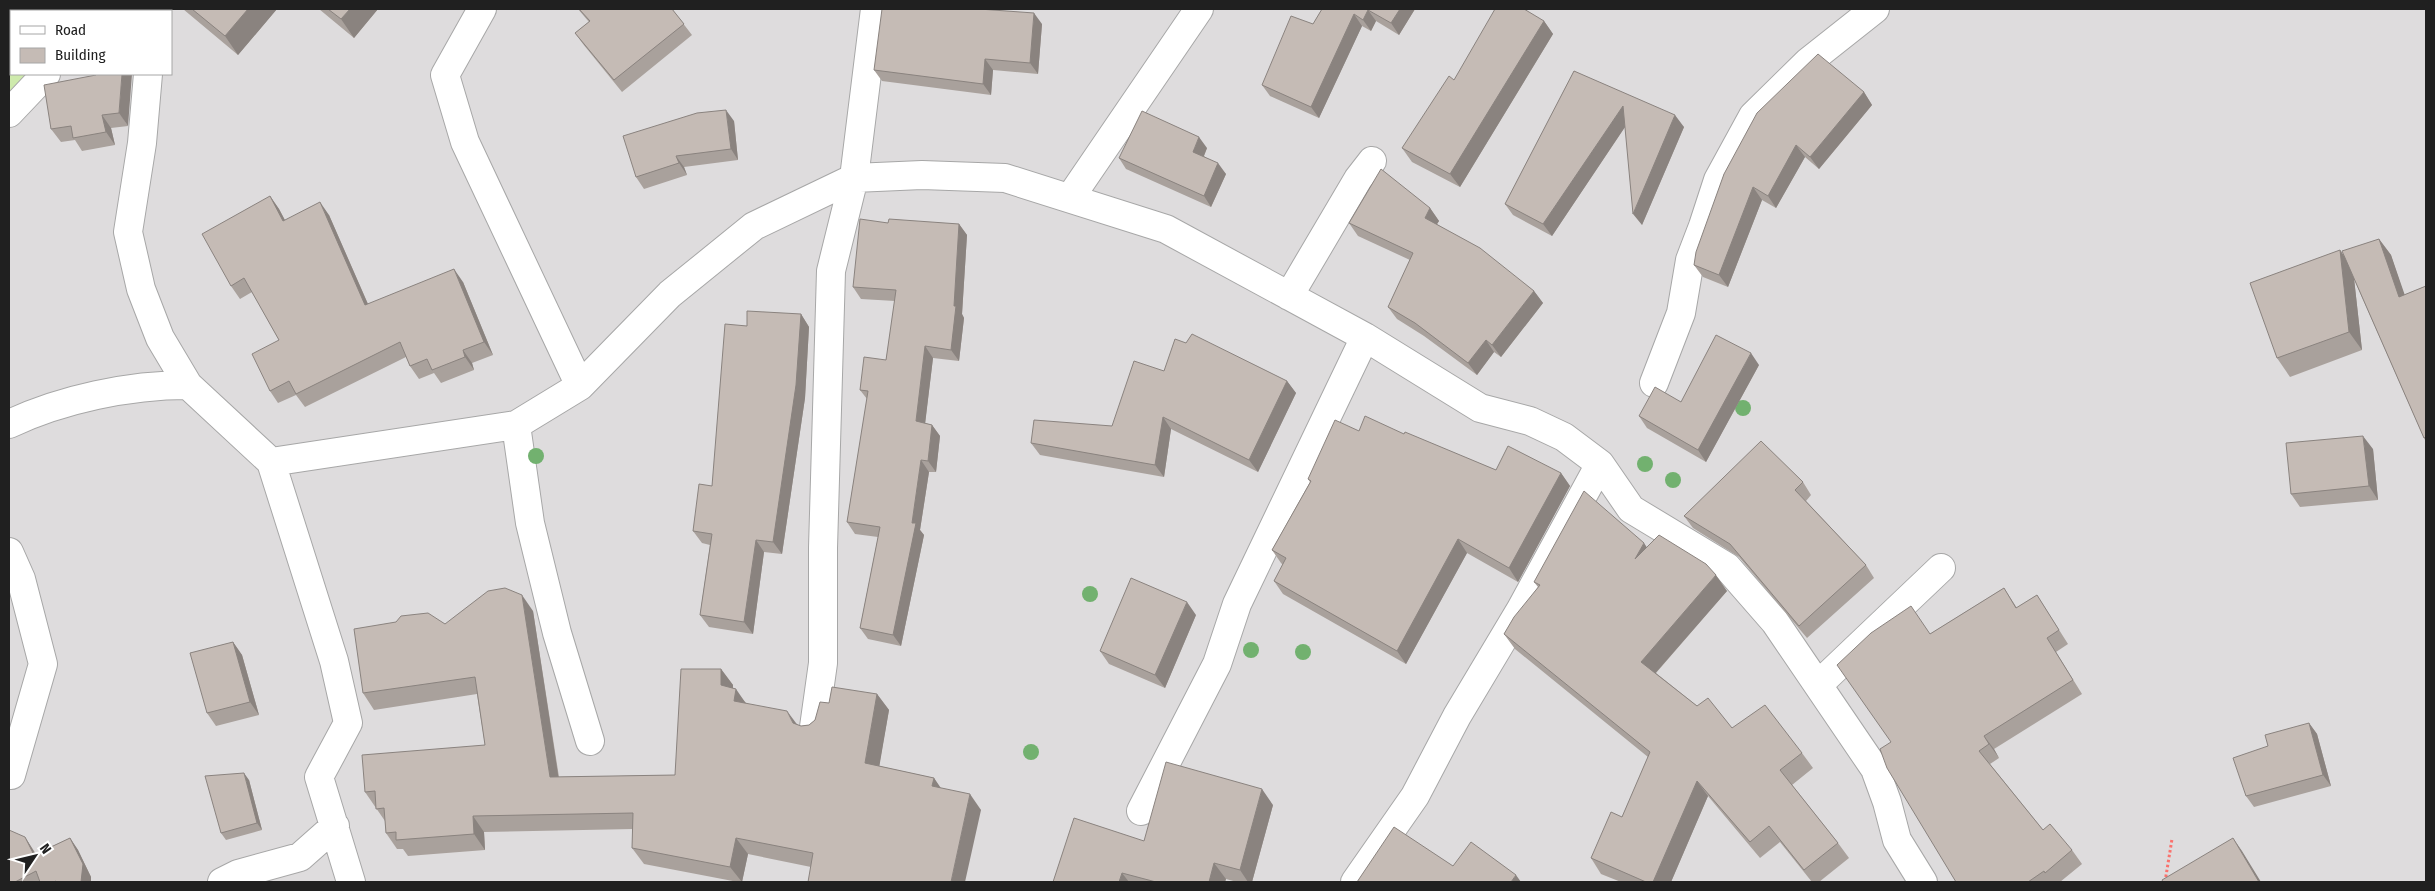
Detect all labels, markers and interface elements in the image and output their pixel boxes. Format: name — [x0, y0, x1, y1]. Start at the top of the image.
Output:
legend — [10, 10, 172, 75]
text: Road — [55, 21, 86, 39]
text: Building — [55, 46, 106, 64]
north arrow — [10, 831, 60, 881]
text: N — [36, 841, 55, 857]

